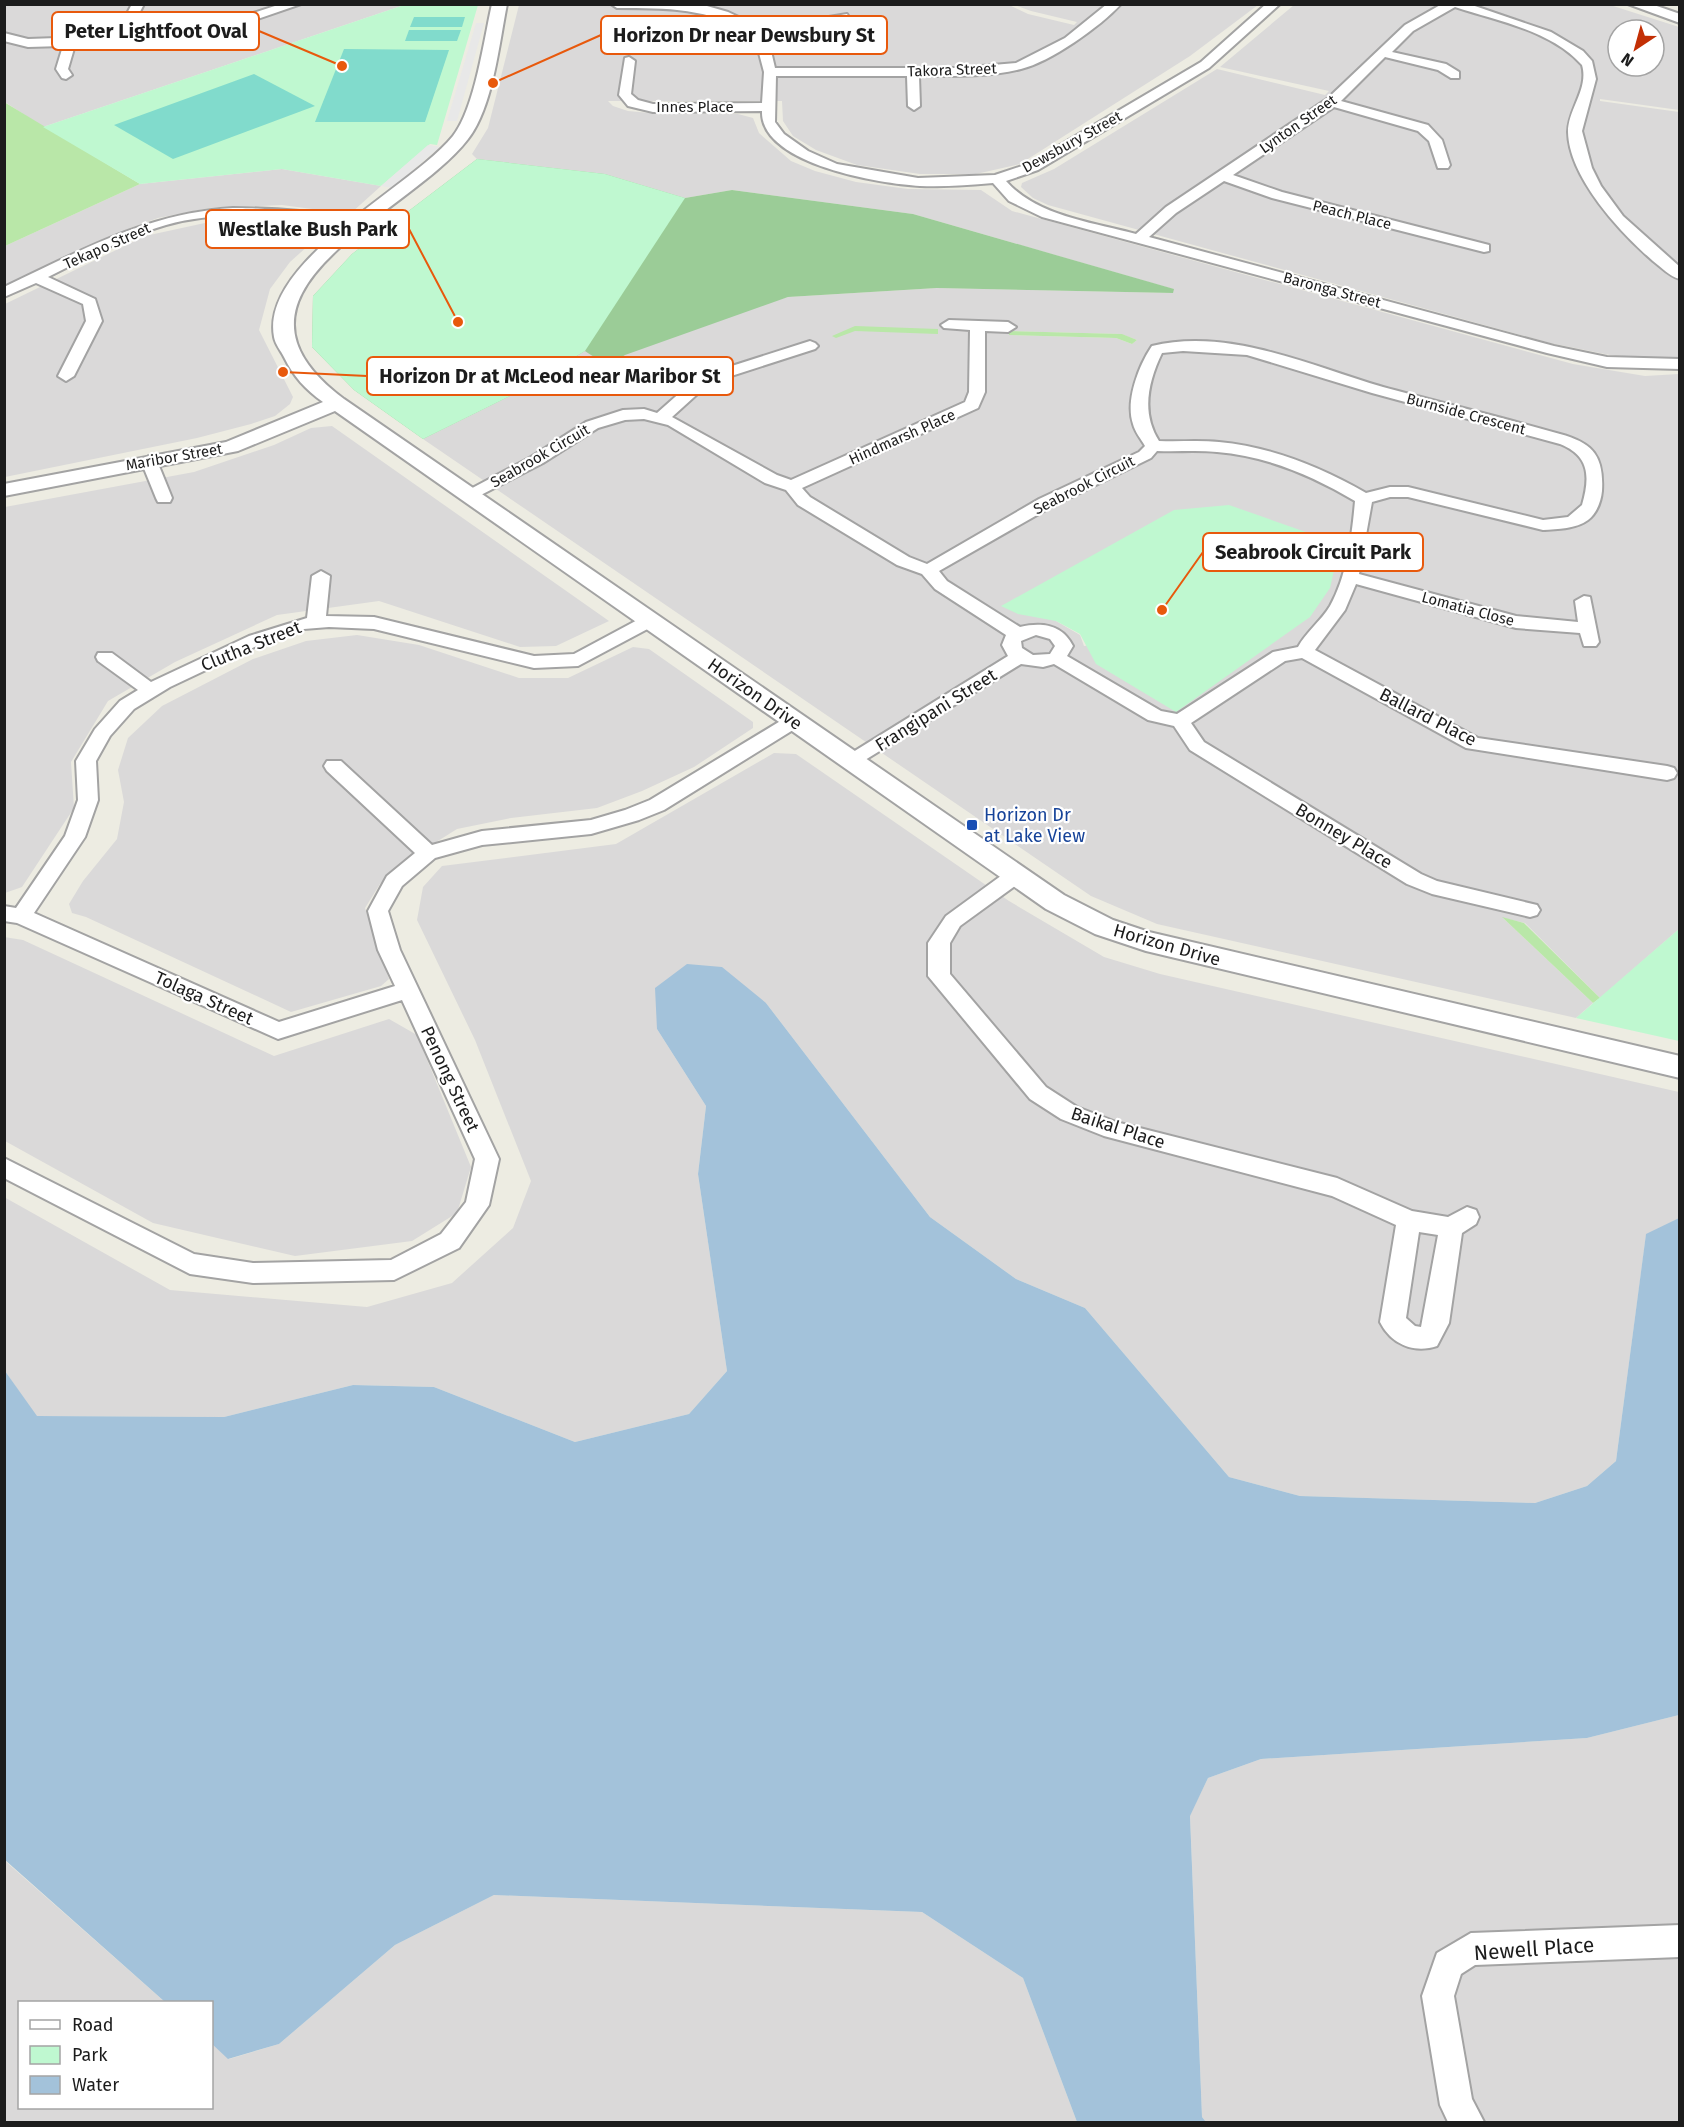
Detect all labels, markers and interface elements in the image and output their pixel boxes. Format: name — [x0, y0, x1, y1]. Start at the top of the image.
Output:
callout: Peter Lightfoot Oval — [52, 12, 259, 50]
callout: Horizon Dr near Dewsbury St — [601, 16, 887, 54]
north arrow — [1606, 18, 1666, 78]
text: Peter Lightfoot Oval — [65, 19, 247, 43]
text: Horizon Dr near Dewsbury St — [613, 23, 875, 47]
text: N — [1618, 49, 1637, 71]
street label: Takora Street — [907, 59, 998, 81]
street label: Lynton Street — [1256, 90, 1341, 157]
street label: Innes Place — [656, 98, 734, 116]
street label: Dewsbury Street — [1019, 107, 1125, 177]
street label: Peach Place — [1311, 197, 1393, 233]
callout: Westlake Bush Park — [206, 210, 409, 248]
text: Westlake Bush Park — [218, 217, 398, 241]
street label: Tekapo Street — [61, 219, 154, 273]
street label: Baronga Street — [1281, 268, 1383, 312]
callout: Horizon Dr at McLeod near Maribor St — [367, 357, 733, 395]
text: Horizon Dr at McLeod near Maribor St — [379, 364, 721, 388]
street label: Burnside Crescent — [1404, 389, 1528, 439]
street label: Hindmarsh Place — [846, 405, 958, 469]
street label: Seabrook Circuit — [487, 420, 593, 492]
street label: Maribor Street — [124, 440, 224, 474]
street label: Seabrook Circuit — [1030, 451, 1138, 518]
callout: Seabrook Circuit Park — [1203, 533, 1423, 571]
text: Seabrook Circuit Park — [1215, 540, 1412, 564]
street label: Lomatia Close — [1420, 588, 1516, 630]
street label: Clutha Street — [198, 616, 305, 676]
street label: Horizon Drive — [703, 653, 807, 735]
street label: Frangipani Street — [871, 664, 1001, 756]
street label: Ballard Place — [1376, 683, 1480, 751]
street label: Bonney Place — [1292, 798, 1396, 874]
place label: Horizon Dr at Lake View — [984, 804, 1085, 847]
marker: Horizon Dr at Lake View — [965, 818, 979, 832]
street label: Horizon Drive — [1111, 919, 1223, 971]
street label: Tolaga Street — [151, 966, 257, 1030]
street label: Penong Street — [416, 1023, 484, 1136]
street label: Baikal Place — [1068, 1102, 1168, 1154]
street label: Newell Place — [1473, 1932, 1595, 1966]
legend — [18, 2001, 213, 2109]
text: Road — [72, 2014, 114, 2036]
text: Park — [72, 2044, 108, 2066]
text: Water — [72, 2074, 119, 2096]

